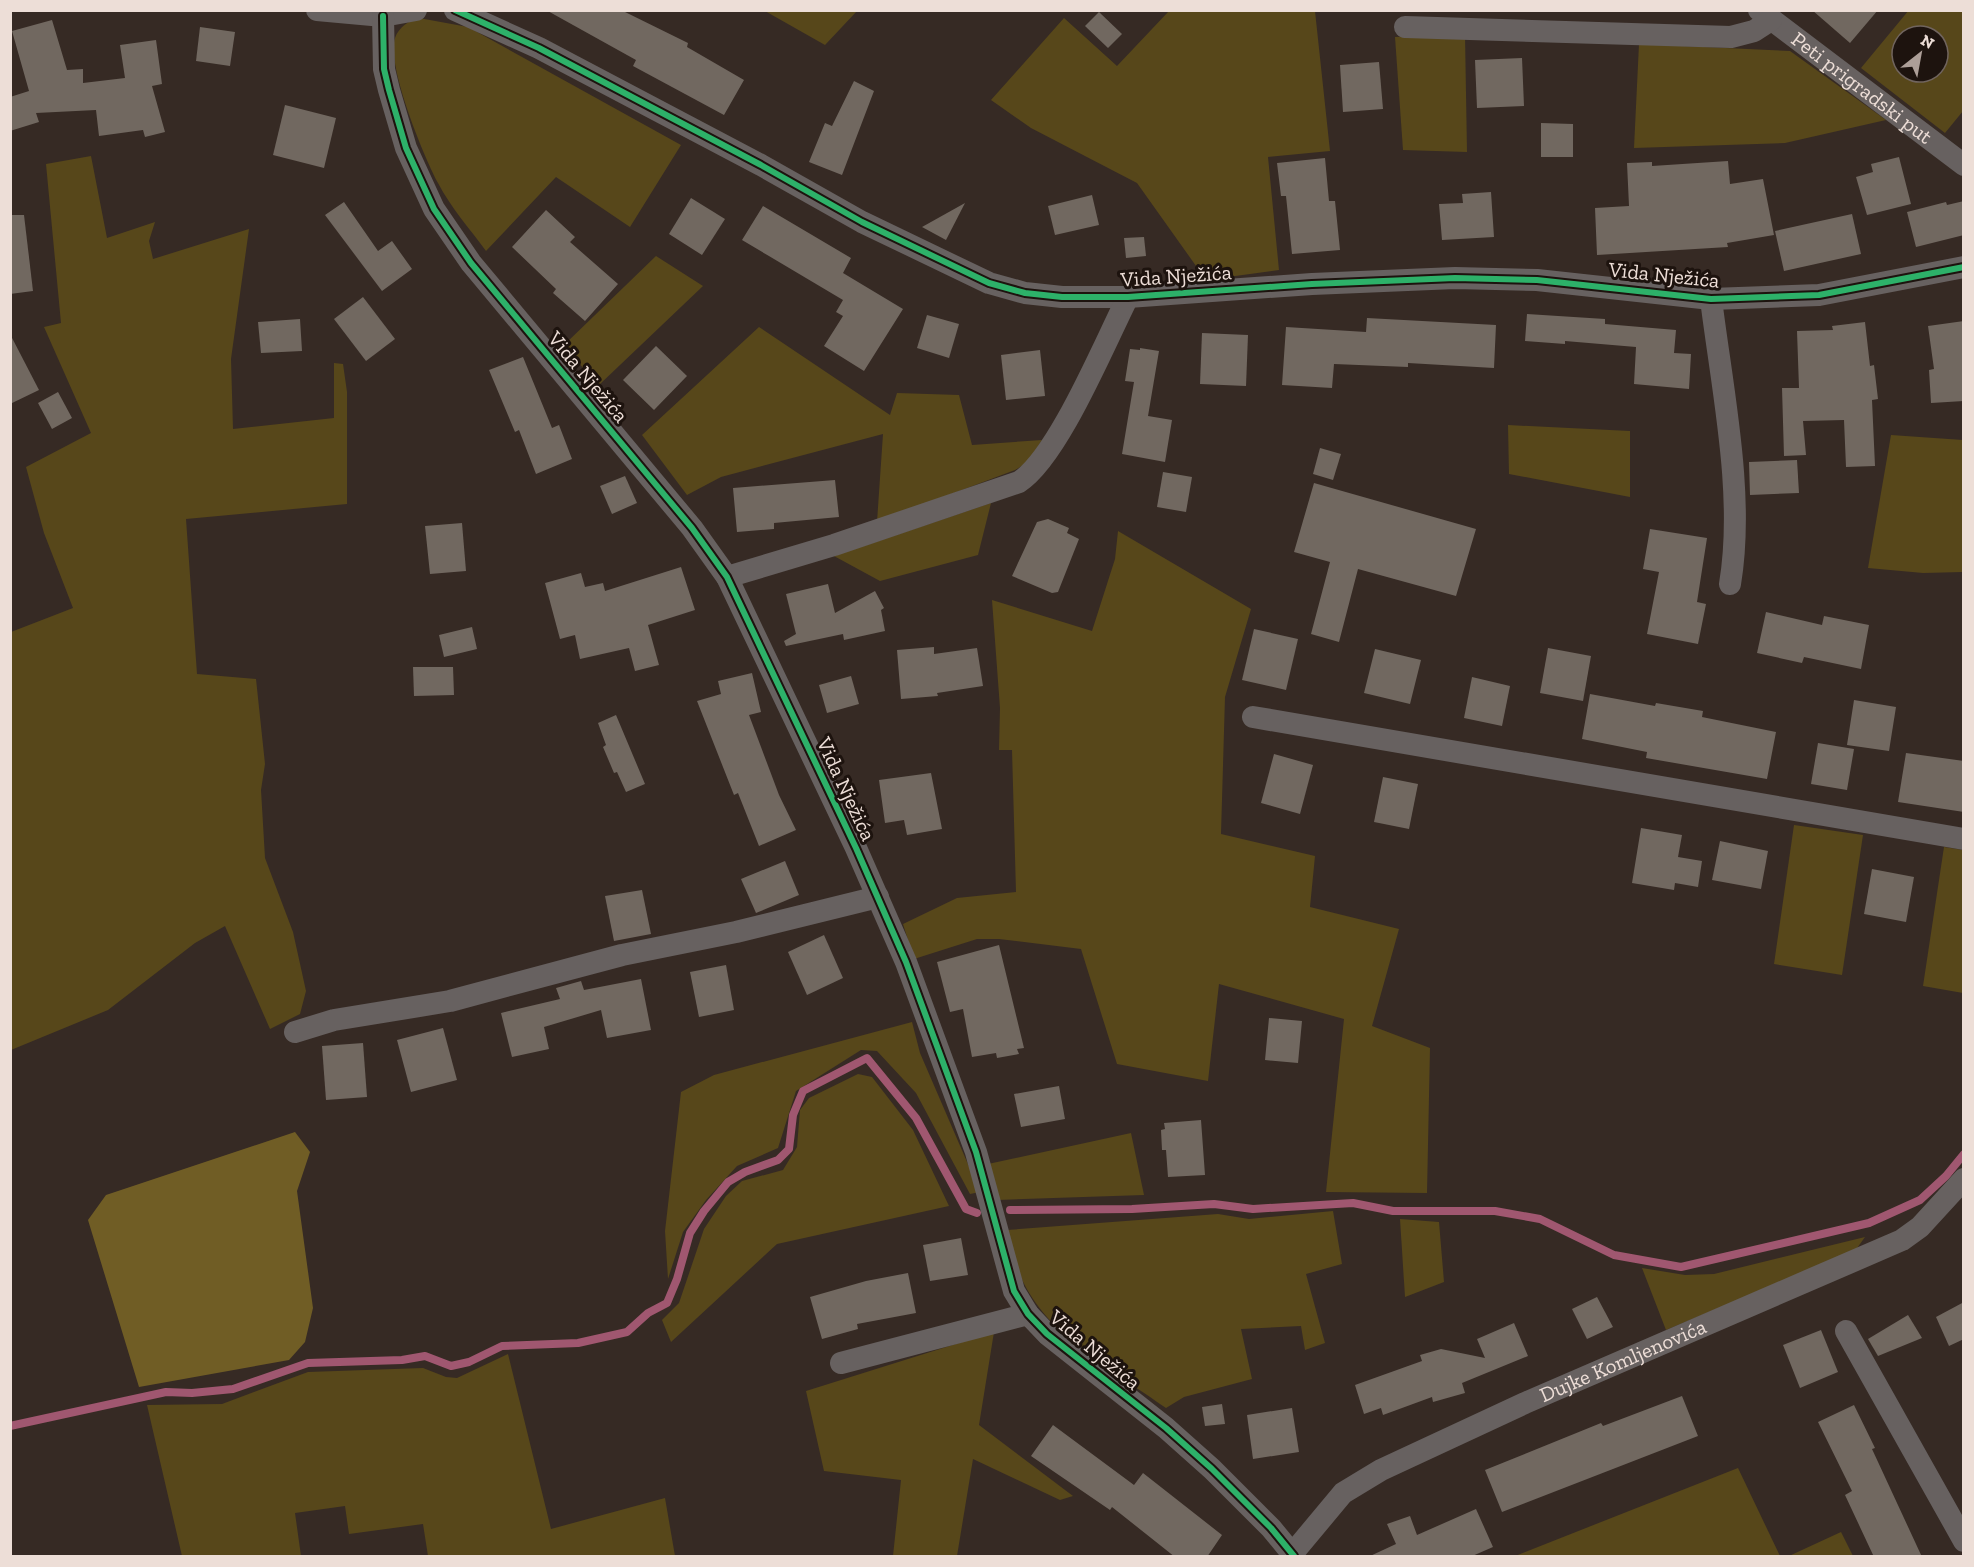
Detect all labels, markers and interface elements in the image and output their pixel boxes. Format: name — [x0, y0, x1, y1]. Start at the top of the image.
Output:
north arrow — [1890, 24, 1950, 84]
street label: Peti prigradski put — [1787, 26, 1938, 149]
text: N — [1917, 30, 1938, 53]
street label: Vida Nježića — [1606, 256, 1721, 294]
street label: Vida Nježića — [1119, 259, 1232, 293]
street label: Vida Nježića — [542, 325, 634, 428]
street label: Vida Nježića — [810, 732, 881, 845]
street label: Vida Nježića — [1043, 1304, 1146, 1396]
street label: Dujke Komljenovića — [1536, 1313, 1710, 1407]

